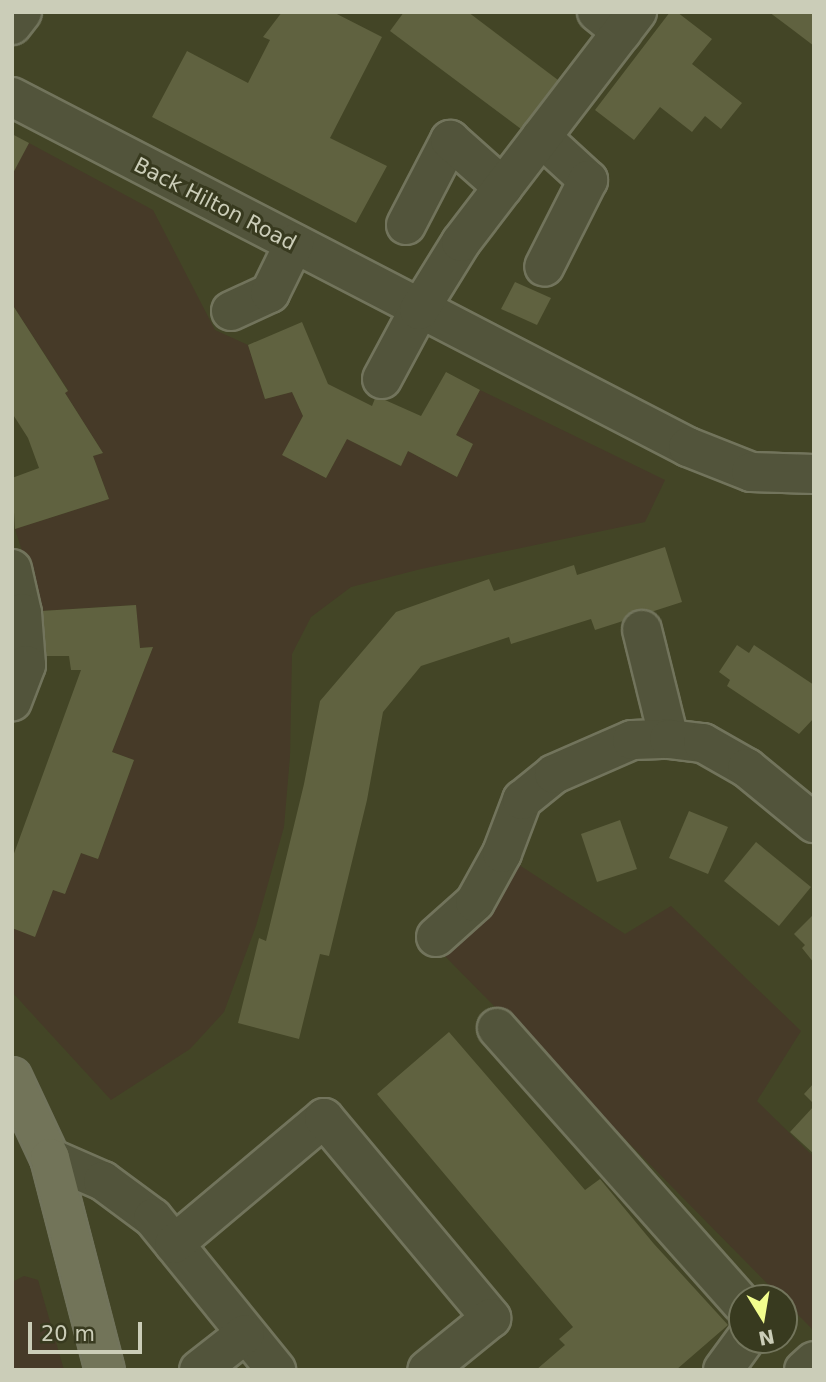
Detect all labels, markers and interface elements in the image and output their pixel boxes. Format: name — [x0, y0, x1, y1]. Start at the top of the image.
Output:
street label: Back Hilton Road — [130, 152, 300, 256]
north arrow — [728, 1284, 798, 1354]
scale bar — [32, 1308, 145, 1352]
text: 20 m — [41, 1322, 95, 1346]
text: N — [757, 1325, 777, 1350]

